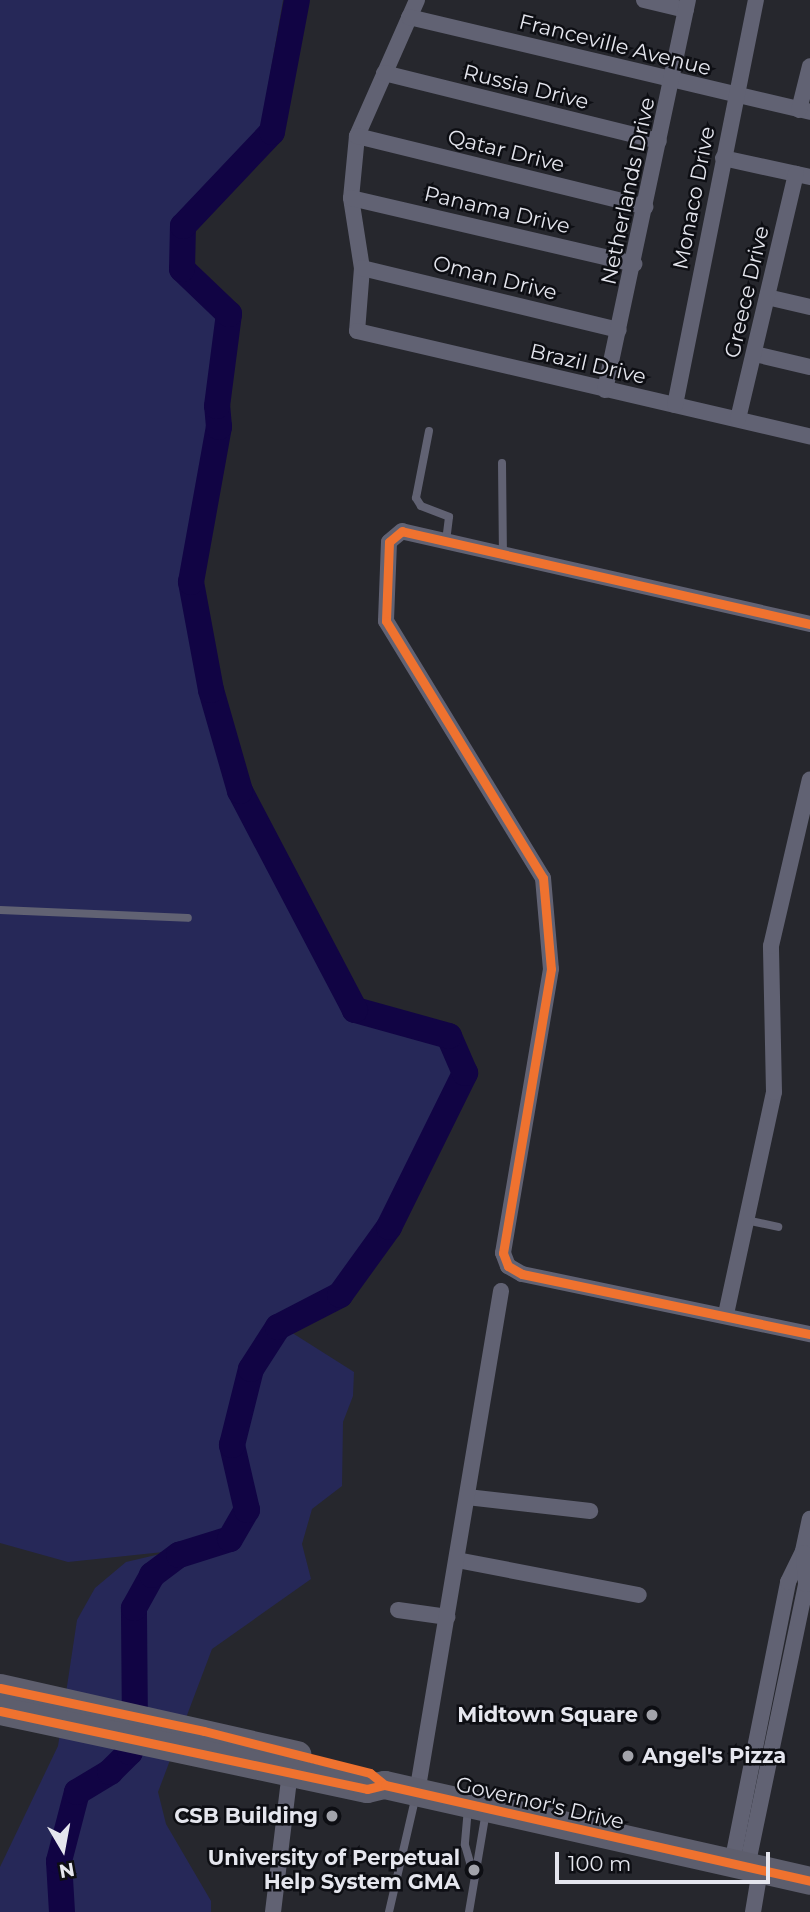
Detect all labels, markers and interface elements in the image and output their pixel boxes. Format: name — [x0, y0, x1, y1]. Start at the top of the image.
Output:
street label: Franceville Avenue — [516, 9, 714, 81]
street label: Russia Drive — [461, 59, 591, 115]
street label: Netherlands Drive — [596, 95, 660, 287]
street label: Qatar Drive — [445, 124, 567, 178]
street label: Monaco Drive — [668, 124, 720, 272]
street label: Panama Drive — [422, 181, 572, 239]
street label: Greece Drive — [720, 224, 774, 360]
street label: Oman Drive — [430, 250, 560, 306]
street label: Brazil Drive — [528, 338, 648, 390]
place label: Midtown Square — [457, 1702, 638, 1728]
marker: Midtown Square — [644, 1707, 660, 1723]
place label: Angel's Pizza — [642, 1743, 786, 1769]
marker: Angel's Pizza — [620, 1748, 636, 1764]
street label: Governor's Drive — [453, 1771, 627, 1835]
place label: CSB Building — [174, 1803, 318, 1829]
marker: CSB Building — [324, 1808, 340, 1824]
north arrow — [28, 1814, 98, 1884]
scale bar — [558, 1839, 773, 1883]
place label: University of Perpetual Help System GMA — [208, 1845, 460, 1895]
text: 100 m — [568, 1851, 631, 1876]
text: N — [57, 1858, 76, 1883]
marker: University of Perpetual Help System GMA — [466, 1862, 482, 1878]

